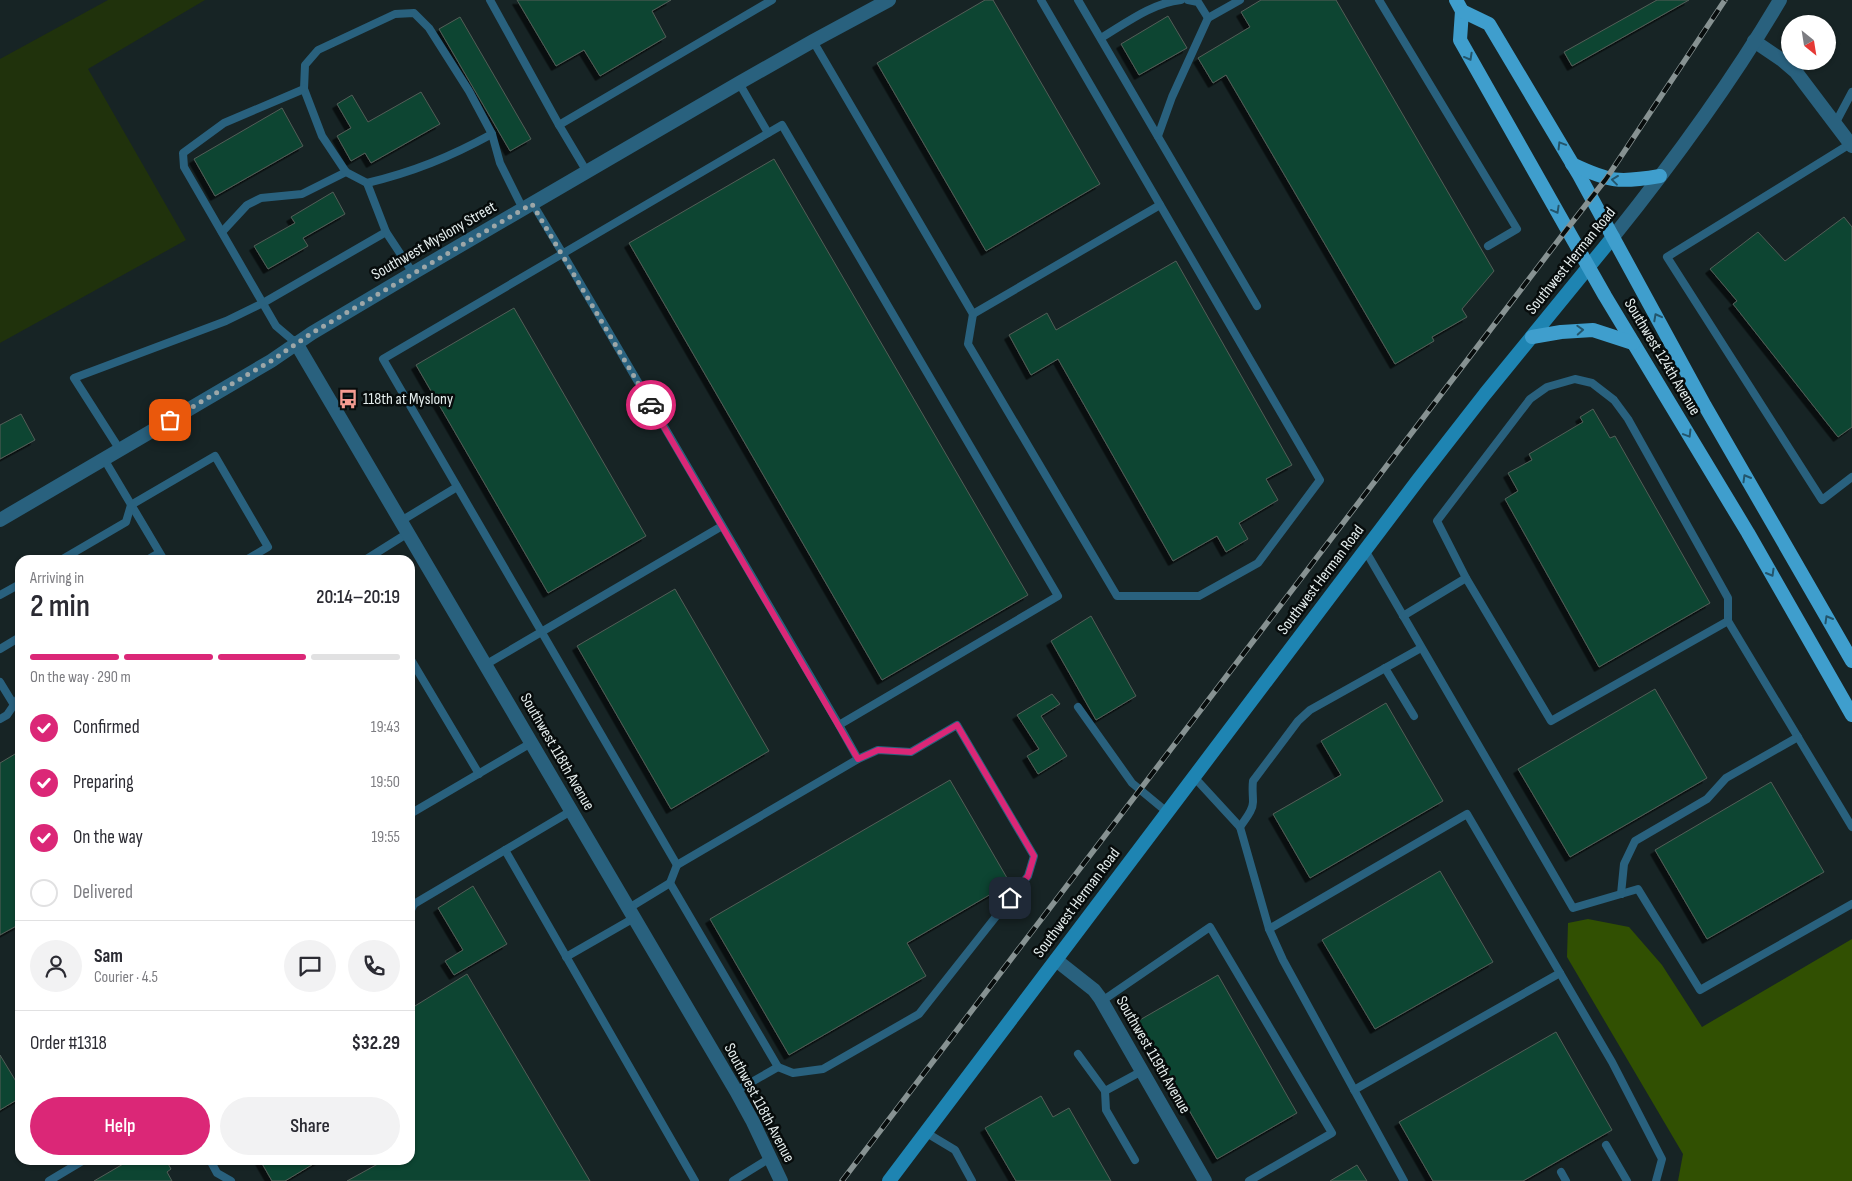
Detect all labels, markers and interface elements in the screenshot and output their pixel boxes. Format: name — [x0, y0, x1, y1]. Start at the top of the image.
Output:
north arrow — [1781, 15, 1836, 70]
map controls — [1781, 15, 1836, 70]
one-way arrow — [1463, 51, 1473, 60]
one-way arrow — [1557, 141, 1567, 150]
one-way arrow — [1610, 175, 1618, 186]
street label: Southwest Myslony Street — [368, 198, 500, 284]
street label: Southwest Herman Road — [1522, 204, 1620, 318]
one-way arrow — [1550, 205, 1560, 214]
street label: Southwest 124th Avenue — [1620, 295, 1704, 419]
one-way arrow — [1653, 314, 1663, 323]
one-way arrow — [1576, 325, 1584, 336]
courier — [626, 380, 676, 430]
bus stop icon: 118th at Myslony — [337, 388, 359, 410]
place label: 118th at Myslony — [363, 390, 453, 409]
icon: car — [637, 391, 665, 419]
pin — [149, 399, 191, 441]
icon: bag — [156, 406, 184, 434]
one-way arrow — [1681, 428, 1691, 437]
one-way arrow — [1743, 475, 1753, 484]
street label: Southwest Herman Road — [1274, 522, 1368, 638]
one-way arrow — [1764, 568, 1774, 577]
text: Arriving in — [30, 569, 84, 588]
text: 20:14–20:19 — [316, 586, 400, 609]
text: 2 min — [30, 587, 90, 626]
one-way arrow — [1824, 616, 1834, 625]
text: On the way · 290 m — [30, 668, 131, 687]
street label: Southwest 118th Avenue — [516, 690, 598, 814]
icon: check — [30, 714, 58, 742]
text: Confirmed — [73, 716, 140, 739]
text: 19:43 — [371, 718, 400, 737]
icon: check — [30, 769, 58, 797]
text: Preparing — [73, 771, 134, 794]
text: 19:50 — [371, 773, 400, 792]
icon: check — [30, 824, 58, 852]
text: On the way — [73, 826, 143, 849]
text: 19:55 — [371, 828, 400, 847]
street label: Southwest Herman Road — [1030, 845, 1124, 961]
pin — [989, 877, 1031, 919]
text: Delivered — [73, 881, 133, 904]
icon: home — [996, 884, 1024, 912]
button: person — [30, 940, 82, 992]
button: chat — [284, 940, 336, 992]
button: phone — [348, 940, 400, 992]
text: Sam — [94, 945, 123, 968]
text: Courier · 4.5 — [94, 968, 158, 987]
street label: Southwest 119th Avenue — [1112, 993, 1194, 1117]
text: Order #1318 — [30, 1032, 107, 1055]
text: $32.29 — [351, 1032, 400, 1055]
street label: Southwest 118th Avenue — [720, 1040, 798, 1166]
button: Help — [30, 1097, 210, 1155]
button: Share — [220, 1097, 400, 1155]

